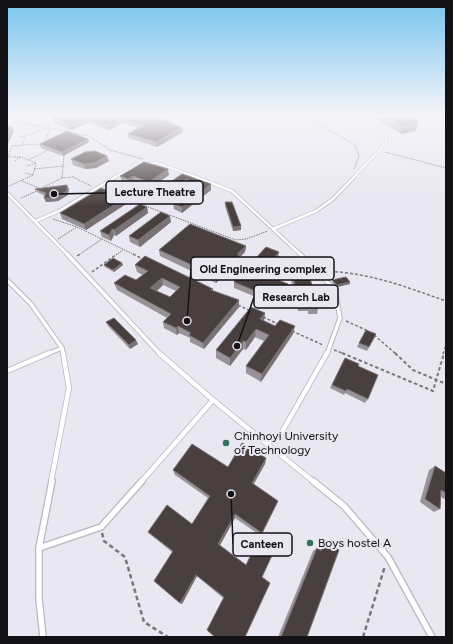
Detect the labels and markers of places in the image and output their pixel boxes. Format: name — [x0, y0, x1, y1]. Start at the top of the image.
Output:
callout: Lecture Theatre — [106, 181, 203, 204]
callout: Old Engineering complex — [191, 257, 334, 280]
callout: Research Lab — [254, 285, 338, 308]
place label: Chinhoyi University of Technology — [234, 429, 339, 457]
marker: Chinhoyi University of Technology — [221, 438, 231, 448]
callout: Canteen — [233, 533, 292, 556]
place label: Boys hostel A — [318, 536, 391, 550]
marker: Boys hostel A — [305, 538, 315, 548]

